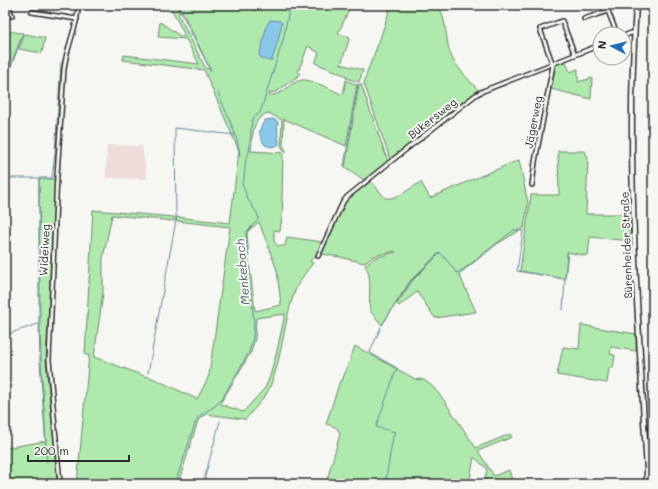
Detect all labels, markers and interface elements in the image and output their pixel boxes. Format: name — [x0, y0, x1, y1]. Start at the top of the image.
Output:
north arrow — [592, 26, 632, 66]
text: N — [594, 40, 610, 50]
street label: Bükersweg — [404, 94, 460, 142]
street label: Jägerweg — [521, 94, 545, 150]
street label: Sürenheider Straße — [617, 191, 635, 299]
street label: Wideiweg — [35, 224, 53, 276]
water label: Menkebach — [231, 238, 253, 306]
scale bar — [28, 437, 129, 463]
text: 200 m — [34, 442, 69, 458]

